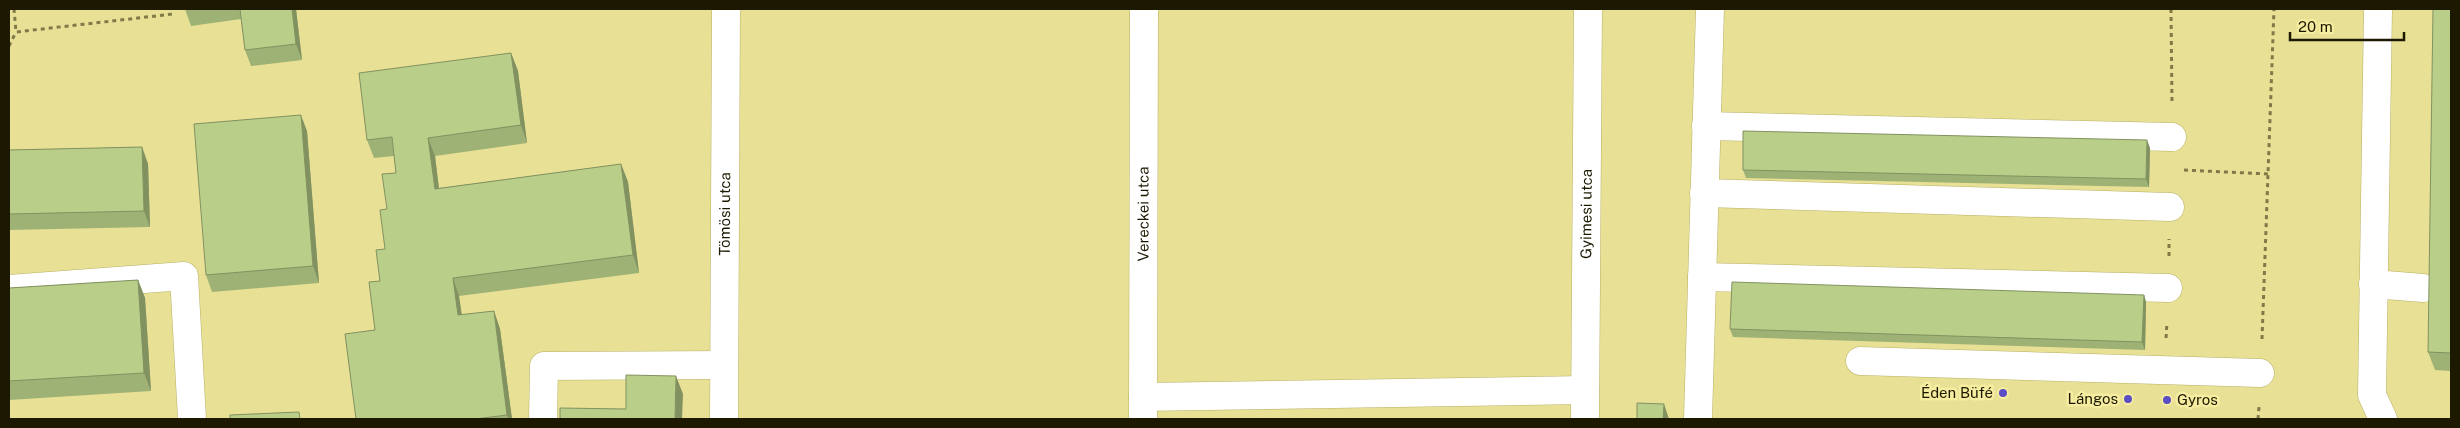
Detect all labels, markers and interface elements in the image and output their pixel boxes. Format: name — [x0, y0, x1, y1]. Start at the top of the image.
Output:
scale bar — [2290, 10, 2404, 42]
text: 20 m — [2298, 18, 2333, 35]
street label: Vereckei utca — [1134, 167, 1152, 261]
street label: Gyimesi utca — [1577, 169, 1595, 259]
street label: Tömösi utca — [716, 172, 733, 256]
place label: Éden Büfé — [1921, 384, 1993, 401]
marker: Éden Büfé — [1997, 387, 2009, 399]
place label: Lángos — [2068, 390, 2118, 407]
place label: Gyros — [2177, 391, 2218, 408]
marker: Lángos — [2122, 393, 2134, 405]
marker: Gyros — [2161, 394, 2173, 406]

